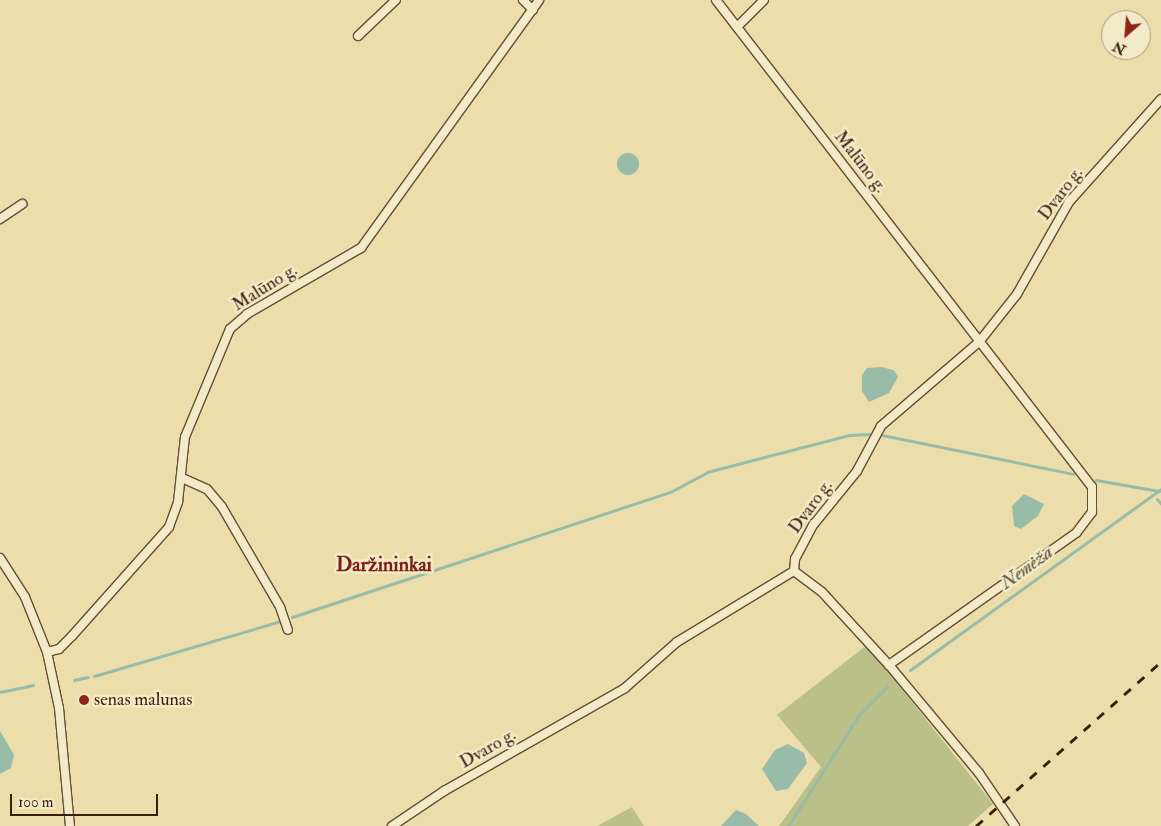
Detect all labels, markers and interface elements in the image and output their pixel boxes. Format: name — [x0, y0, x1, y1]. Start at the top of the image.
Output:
north arrow — [1101, 10, 1151, 60]
text: N — [1110, 38, 1129, 58]
street label: Malūno g. — [829, 127, 891, 197]
street label: Dvaro g. — [1034, 163, 1088, 225]
street label: Malūno g. — [229, 260, 301, 316]
street label: Dvaro g. — [784, 476, 838, 538]
water label: Nemėža — [996, 541, 1058, 595]
district label: Daržininkai — [336, 552, 432, 576]
place label: senas malunas — [94, 689, 192, 711]
marker: senas malunas — [78, 694, 90, 706]
street label: Dvaro g. — [456, 724, 520, 774]
scale bar — [12, 784, 160, 816]
text: 100 m — [18, 793, 53, 812]

